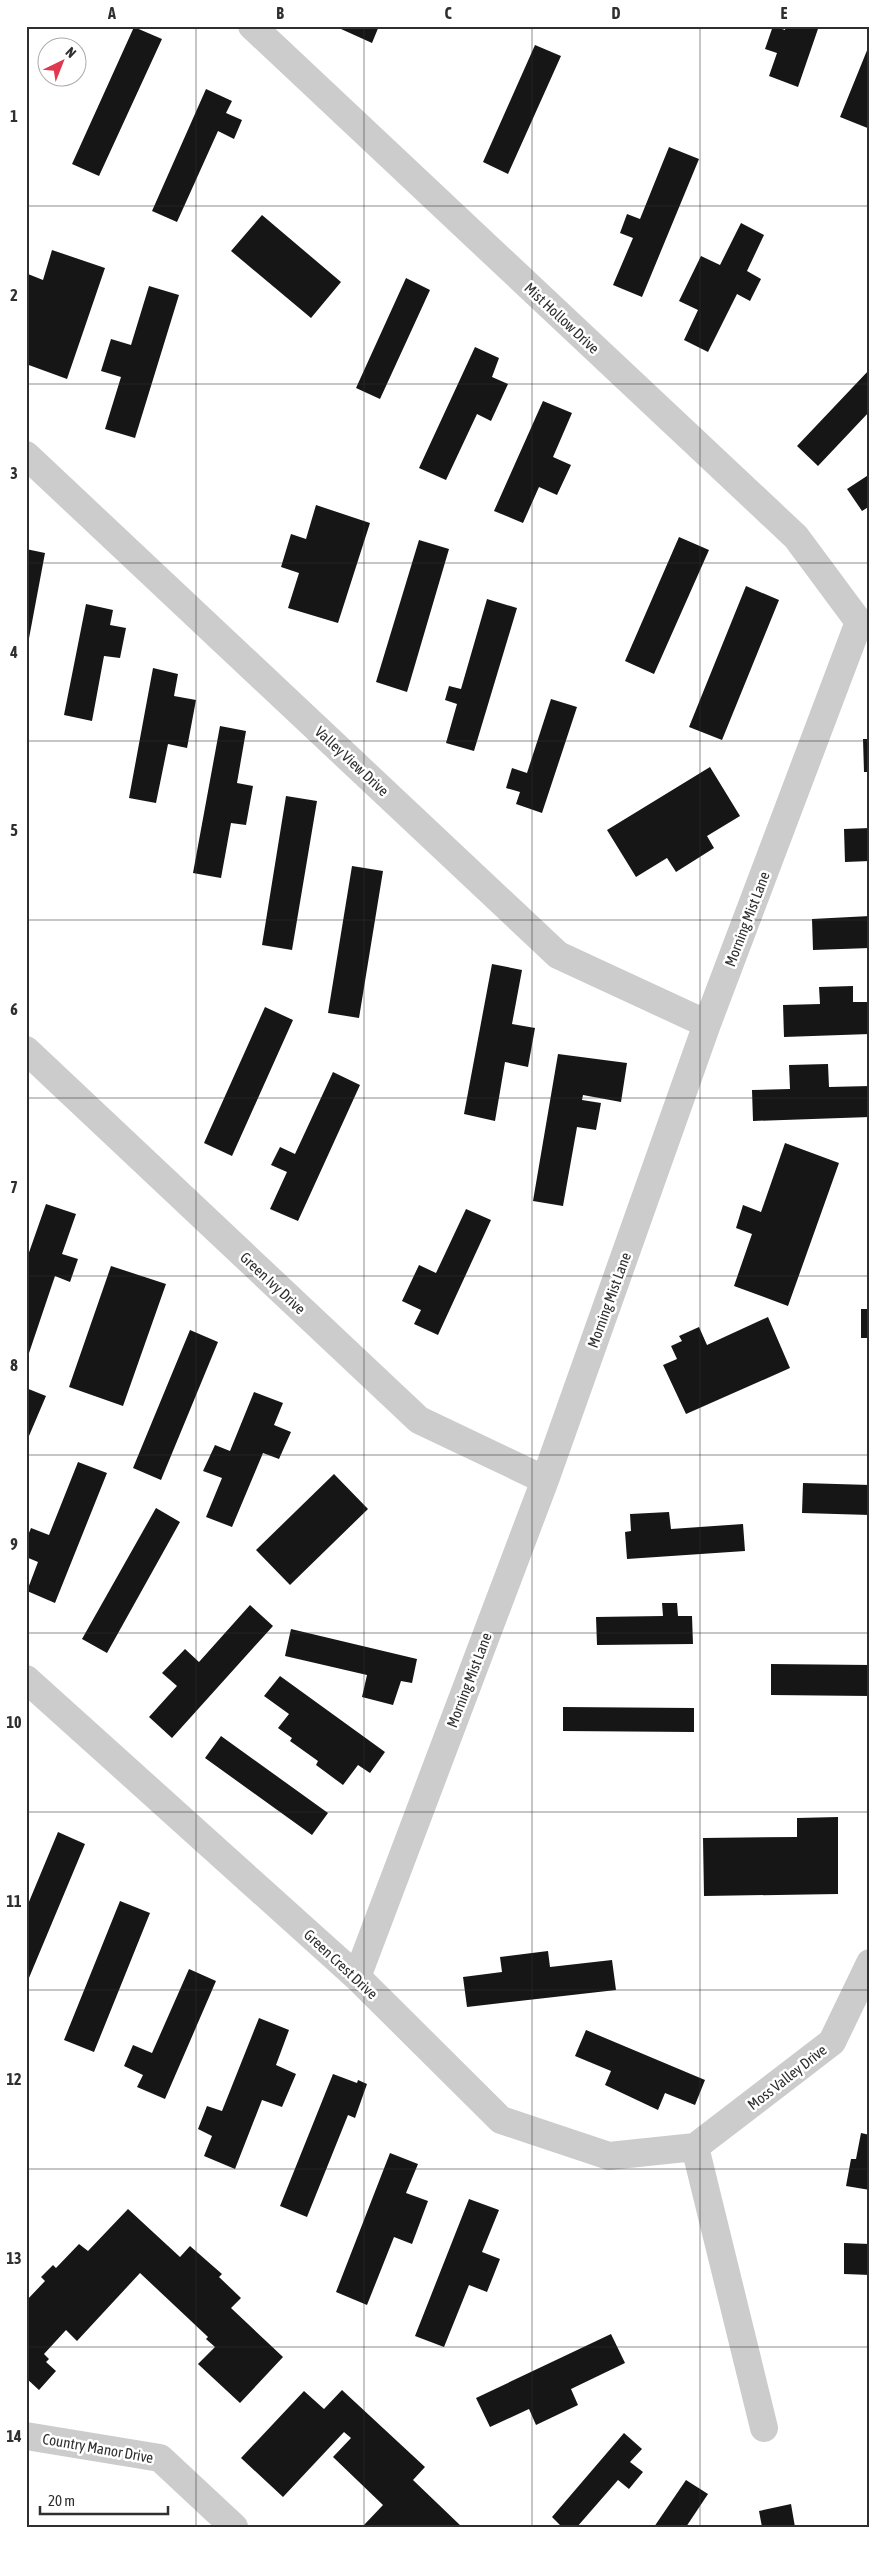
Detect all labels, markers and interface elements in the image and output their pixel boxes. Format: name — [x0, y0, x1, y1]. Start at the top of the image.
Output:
text: A — [107, 4, 116, 22]
text: B — [276, 4, 284, 22]
text: C — [444, 4, 452, 22]
text: D — [612, 4, 621, 22]
text: E — [781, 4, 788, 22]
north arrow — [38, 38, 88, 88]
text: N — [62, 44, 79, 61]
text: 1 — [10, 107, 18, 125]
street label: Mist Hollow Drive — [521, 279, 603, 357]
text: 2 — [10, 286, 18, 304]
text: 3 — [10, 464, 18, 482]
text: 4 — [9, 643, 18, 661]
street label: Valley View Drive — [312, 723, 392, 799]
text: 5 — [10, 821, 18, 839]
street label: Morning Mist Lane — [721, 869, 773, 969]
text: 6 — [10, 1000, 18, 1018]
text: 7 — [10, 1178, 18, 1196]
street label: Green Ivy Drive — [237, 1249, 309, 1318]
street label: Morning Mist Lane — [584, 1250, 634, 1350]
text: 8 — [10, 1356, 18, 1374]
text: 9 — [10, 1535, 18, 1553]
street label: Morning Mist Lane — [443, 1630, 495, 1730]
text: 10 — [6, 1713, 22, 1731]
text: 11 — [6, 1892, 22, 1910]
street label: Green Crest Drive — [301, 1926, 381, 2002]
street label: Moss Valley Drive — [744, 2041, 830, 2113]
text: 12 — [6, 2070, 22, 2088]
text: 13 — [6, 2249, 22, 2267]
text: 14 — [6, 2427, 22, 2445]
street label: Country Manor Drive — [41, 2430, 155, 2466]
scale bar — [40, 2483, 168, 2515]
text: 20 m — [48, 2492, 75, 2509]

